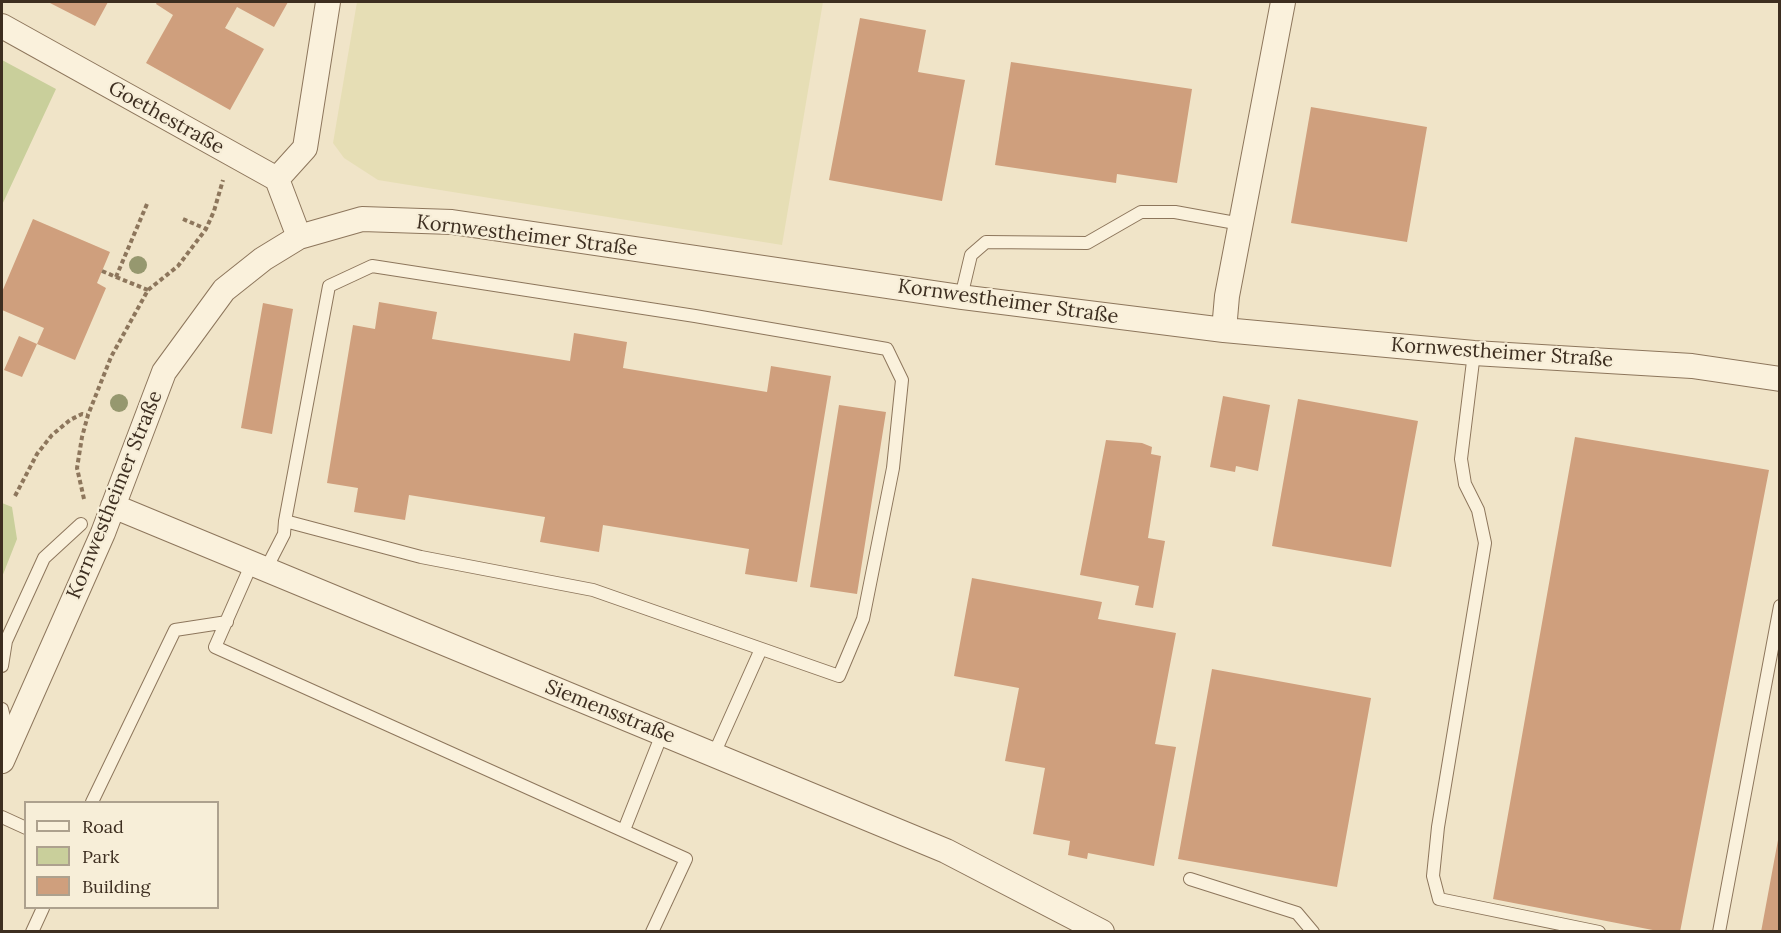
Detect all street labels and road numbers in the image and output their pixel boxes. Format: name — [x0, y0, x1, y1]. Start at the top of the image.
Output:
street label: Goethestraße — [104, 76, 228, 160]
street label: Kornwestheimer Straße — [415, 211, 639, 261]
street label: Kornwestheimer Straße — [896, 275, 1120, 329]
street label: Kornwestheimer Straße — [1390, 333, 1614, 373]
street label: Kornwestheimer Straße — [62, 387, 168, 603]
street label: Siemensstraße — [541, 675, 679, 749]

